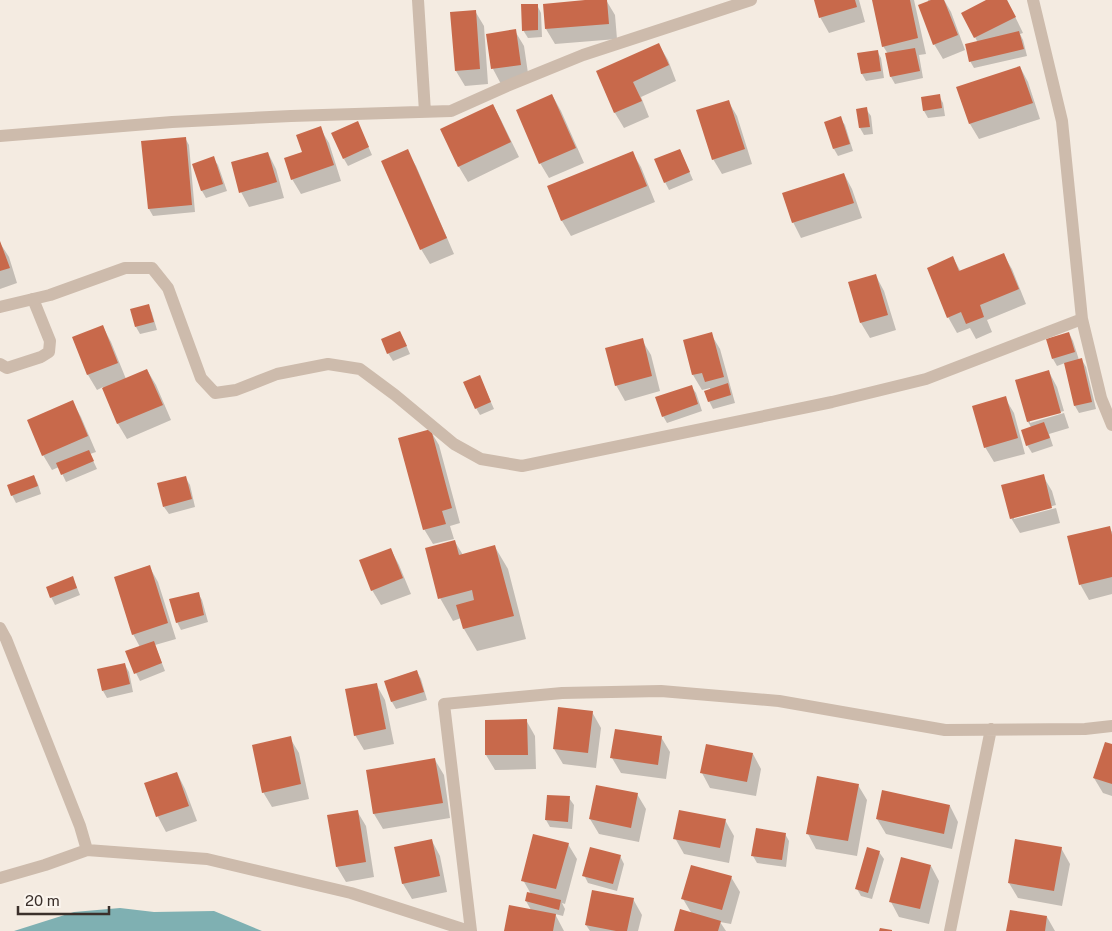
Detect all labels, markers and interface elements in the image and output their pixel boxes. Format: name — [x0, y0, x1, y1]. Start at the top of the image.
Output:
scale bar — [18, 884, 109, 916]
text: 20 m — [25, 892, 60, 909]

